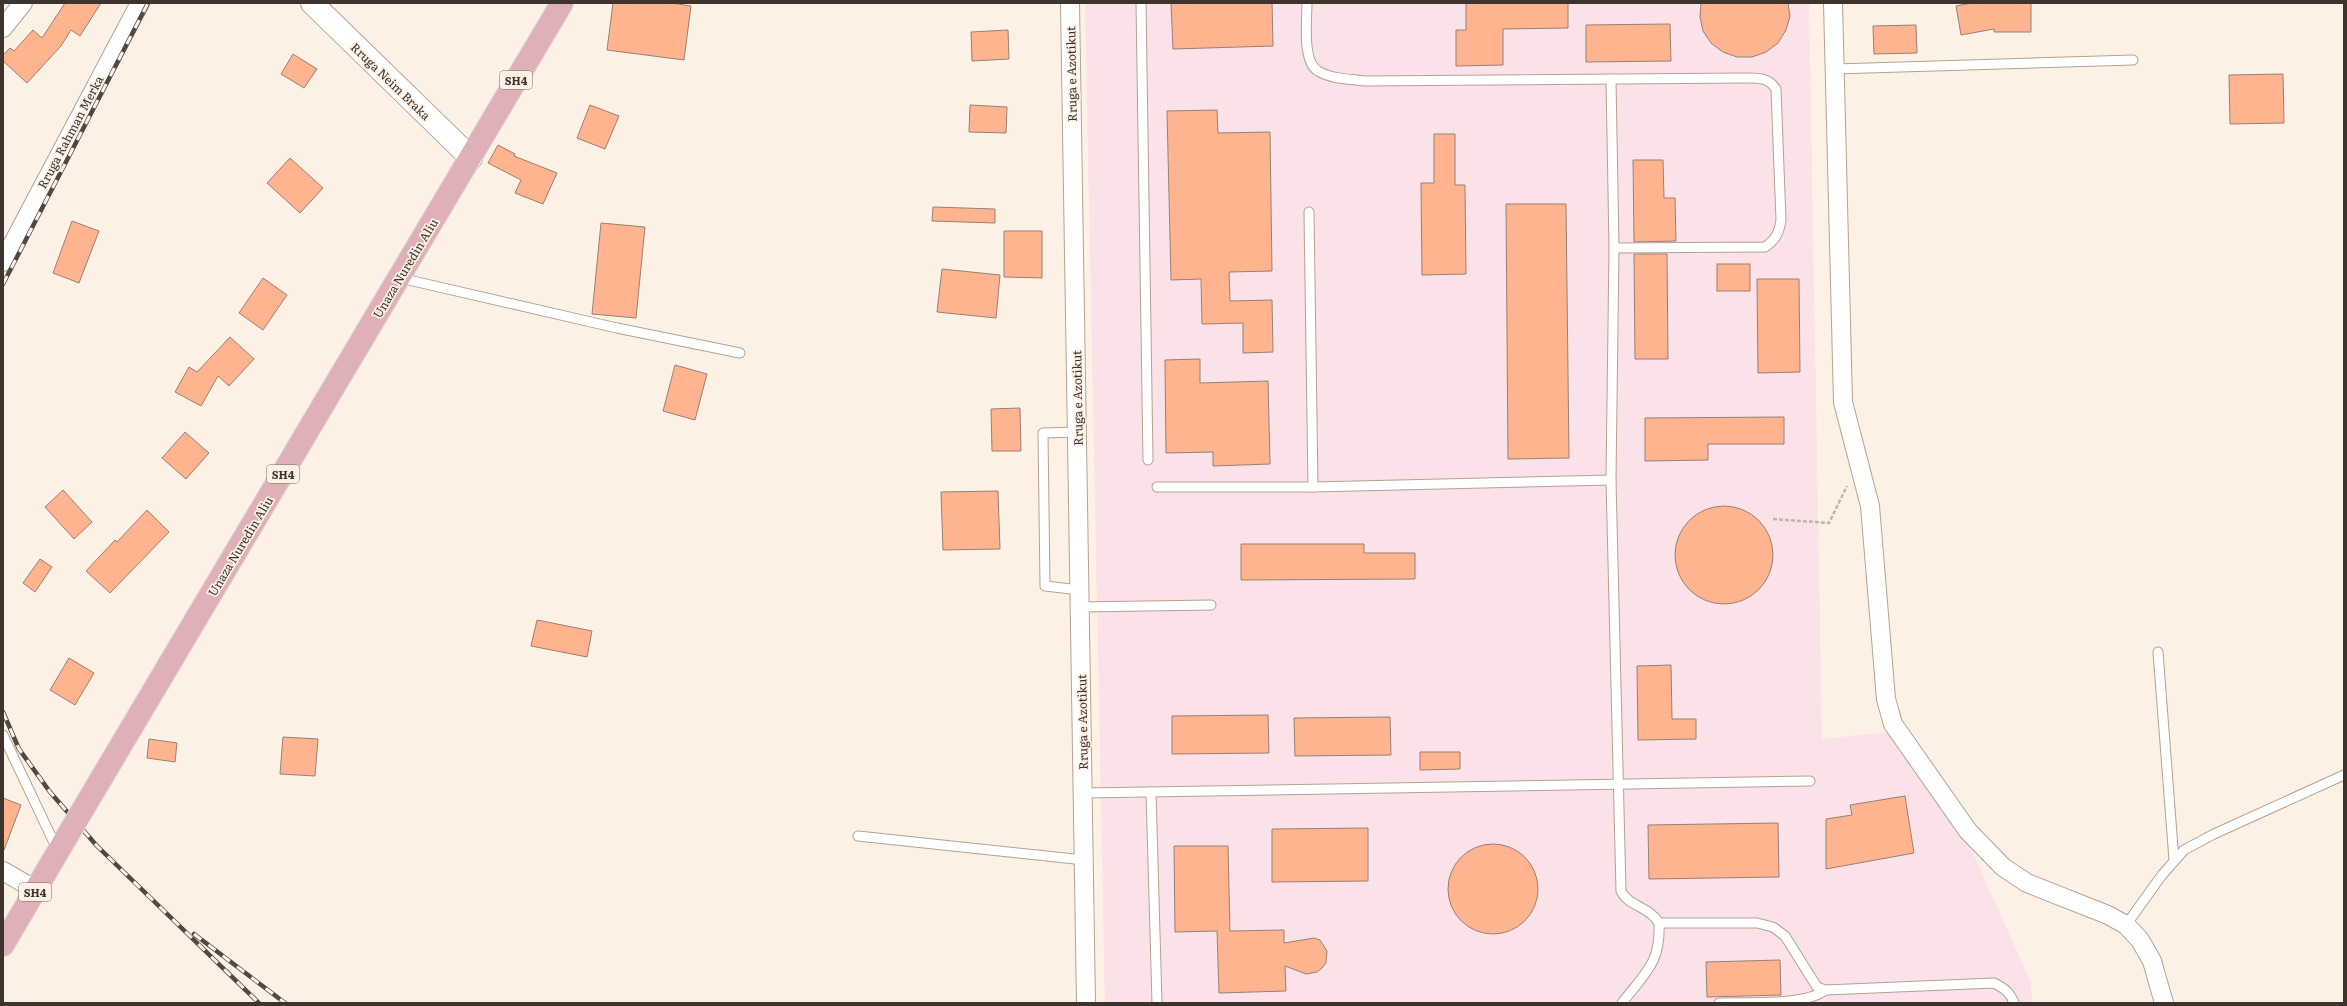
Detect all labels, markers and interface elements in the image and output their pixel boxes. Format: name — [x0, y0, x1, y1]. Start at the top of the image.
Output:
street label: Rruga e Azotikut — [1061, 26, 1081, 122]
street label: Rruga Neim Braka — [347, 38, 435, 124]
road number: SH4 — [500, 71, 532, 89]
street label: Rruga Rahman Merka — [33, 72, 108, 192]
street label: Unaza Nuredin Aliu — [368, 214, 442, 321]
street label: Rruga e Azotikut — [1067, 350, 1087, 446]
road number: SH4 — [267, 465, 299, 483]
street label: Unaza Nuredin Aliu — [203, 492, 277, 599]
street label: Rruga e Azotikut — [1072, 674, 1092, 770]
road number: SH4 — [19, 883, 51, 901]

